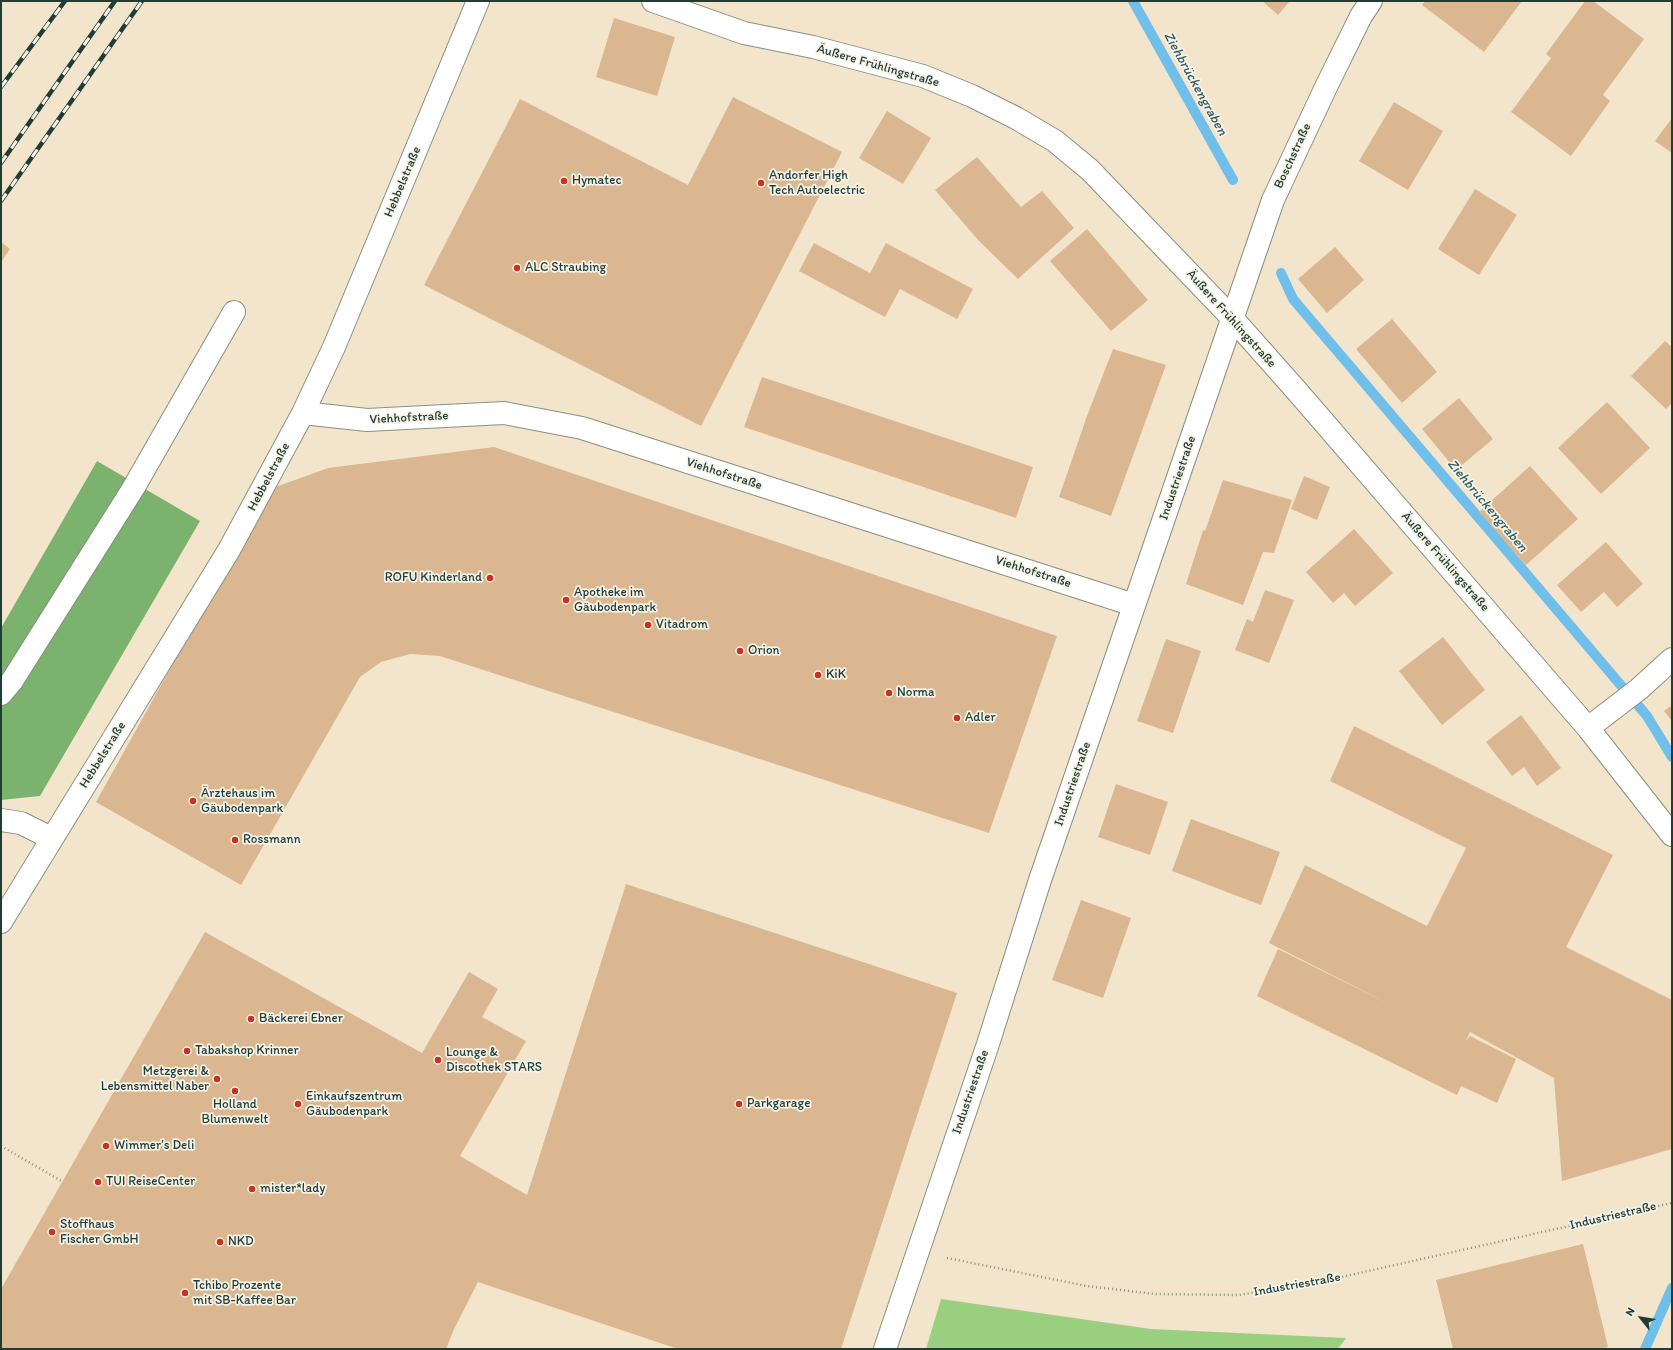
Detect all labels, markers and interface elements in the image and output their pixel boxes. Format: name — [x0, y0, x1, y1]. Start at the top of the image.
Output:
water label: Ziehbrückengraben — [1160, 29, 1230, 139]
street label: Äußere Frühlingstraße — [815, 41, 941, 91]
street label: Boschstraße — [1271, 121, 1315, 191]
street label: Hebbelstraße — [381, 144, 425, 220]
place label: Andorfer High Tech Autoelectric — [769, 168, 865, 199]
place label: Hymatec — [572, 173, 621, 189]
marker: Hymatec — [559, 176, 569, 186]
marker: Andorfer High Tech Autoelectric — [756, 178, 766, 188]
place label: ALC Straubing — [525, 260, 606, 276]
marker: ALC Straubing — [512, 263, 522, 273]
street label: Äußere Frühlingstraße — [1183, 267, 1279, 371]
street label: Viehhofstraße — [369, 408, 449, 428]
street label: Industriestraße — [1156, 434, 1200, 522]
street label: Hebbelstraße — [244, 440, 294, 514]
street label: Viehhofstraße — [684, 454, 764, 494]
water label: Ziehbrückengraben — [1443, 456, 1531, 556]
street label: Äußere Frühlingstraße — [1398, 509, 1492, 615]
street label: Viehhofstraße — [993, 552, 1073, 592]
place label: ROFU Kinderland — [385, 570, 482, 586]
marker: ROFU Kinderland — [485, 573, 495, 583]
place label: Apotheke im Gäubodenpark — [574, 585, 656, 616]
marker: Apotheke im Gäubodenpark — [561, 595, 571, 605]
place label: Vitadrom — [656, 617, 708, 633]
marker: Vitadrom — [643, 620, 653, 630]
place label: Orion — [748, 643, 779, 659]
marker: Orion — [735, 646, 745, 656]
place label: KiK — [826, 667, 846, 683]
marker: KiK — [813, 670, 823, 680]
place label: Norma — [897, 685, 934, 701]
marker: Norma — [884, 688, 894, 698]
place label: Adler — [965, 710, 996, 726]
marker: Adler — [952, 713, 962, 723]
street label: Hebbelstraße — [76, 719, 130, 791]
street label: Industriestraße — [1051, 740, 1095, 828]
place label: Ärztehaus im Gäubodenpark — [201, 786, 283, 817]
marker: Ärztehaus im Gäubodenpark — [188, 796, 198, 806]
place label: Rossmann — [243, 832, 301, 848]
marker: Rossmann — [230, 835, 240, 845]
place label: Bäckerei Ebner — [259, 1011, 343, 1027]
marker: Bäckerei Ebner — [246, 1014, 256, 1024]
place label: Tabakshop Krinner — [195, 1043, 299, 1059]
place label: Lounge & Discothek STARS — [446, 1045, 542, 1076]
marker: Tabakshop Krinner — [182, 1046, 192, 1056]
street label: Industriestraße — [949, 1048, 993, 1136]
marker: Lounge & Discothek STARS — [433, 1055, 443, 1065]
place label: Metzgerei & Lebensmittel Naber — [101, 1064, 209, 1095]
marker: Metzgerei & Lebensmittel Naber — [212, 1074, 222, 1084]
marker: Holland Blumenwelt — [230, 1086, 240, 1096]
place label: Einkaufszentrum Gäubodenpark — [306, 1089, 402, 1120]
place label: Parkgarage — [747, 1096, 810, 1112]
place label: Holland Blumenwelt — [202, 1097, 268, 1128]
marker: Einkaufszentrum Gäubodenpark — [293, 1099, 303, 1109]
marker: Parkgarage — [734, 1099, 744, 1109]
place label: Wimmer’s Deli — [114, 1138, 194, 1154]
marker: Wimmer’s Deli — [101, 1141, 111, 1151]
place label: TUI ReiseCenter — [106, 1174, 195, 1190]
marker: TUI ReiseCenter — [93, 1177, 103, 1187]
place label: mister*lady — [260, 1181, 325, 1197]
marker: mister*lady — [247, 1184, 257, 1194]
street label: Industriestraße — [1568, 1198, 1658, 1234]
place label: Stoffhaus Fischer GmbH — [60, 1217, 139, 1248]
marker: Stoffhaus Fischer GmbH — [47, 1227, 57, 1237]
place label: NKD — [228, 1234, 254, 1250]
marker: NKD — [215, 1237, 225, 1247]
street label: Industriestraße — [1252, 1270, 1342, 1300]
place label: Tchibo Prozente mit SB-Kaffee Bar — [193, 1278, 296, 1309]
marker: Tchibo Prozente mit SB-Kaffee Bar — [180, 1288, 190, 1298]
north arrow — [1621, 1298, 1661, 1338]
text: N — [1623, 1305, 1638, 1318]

